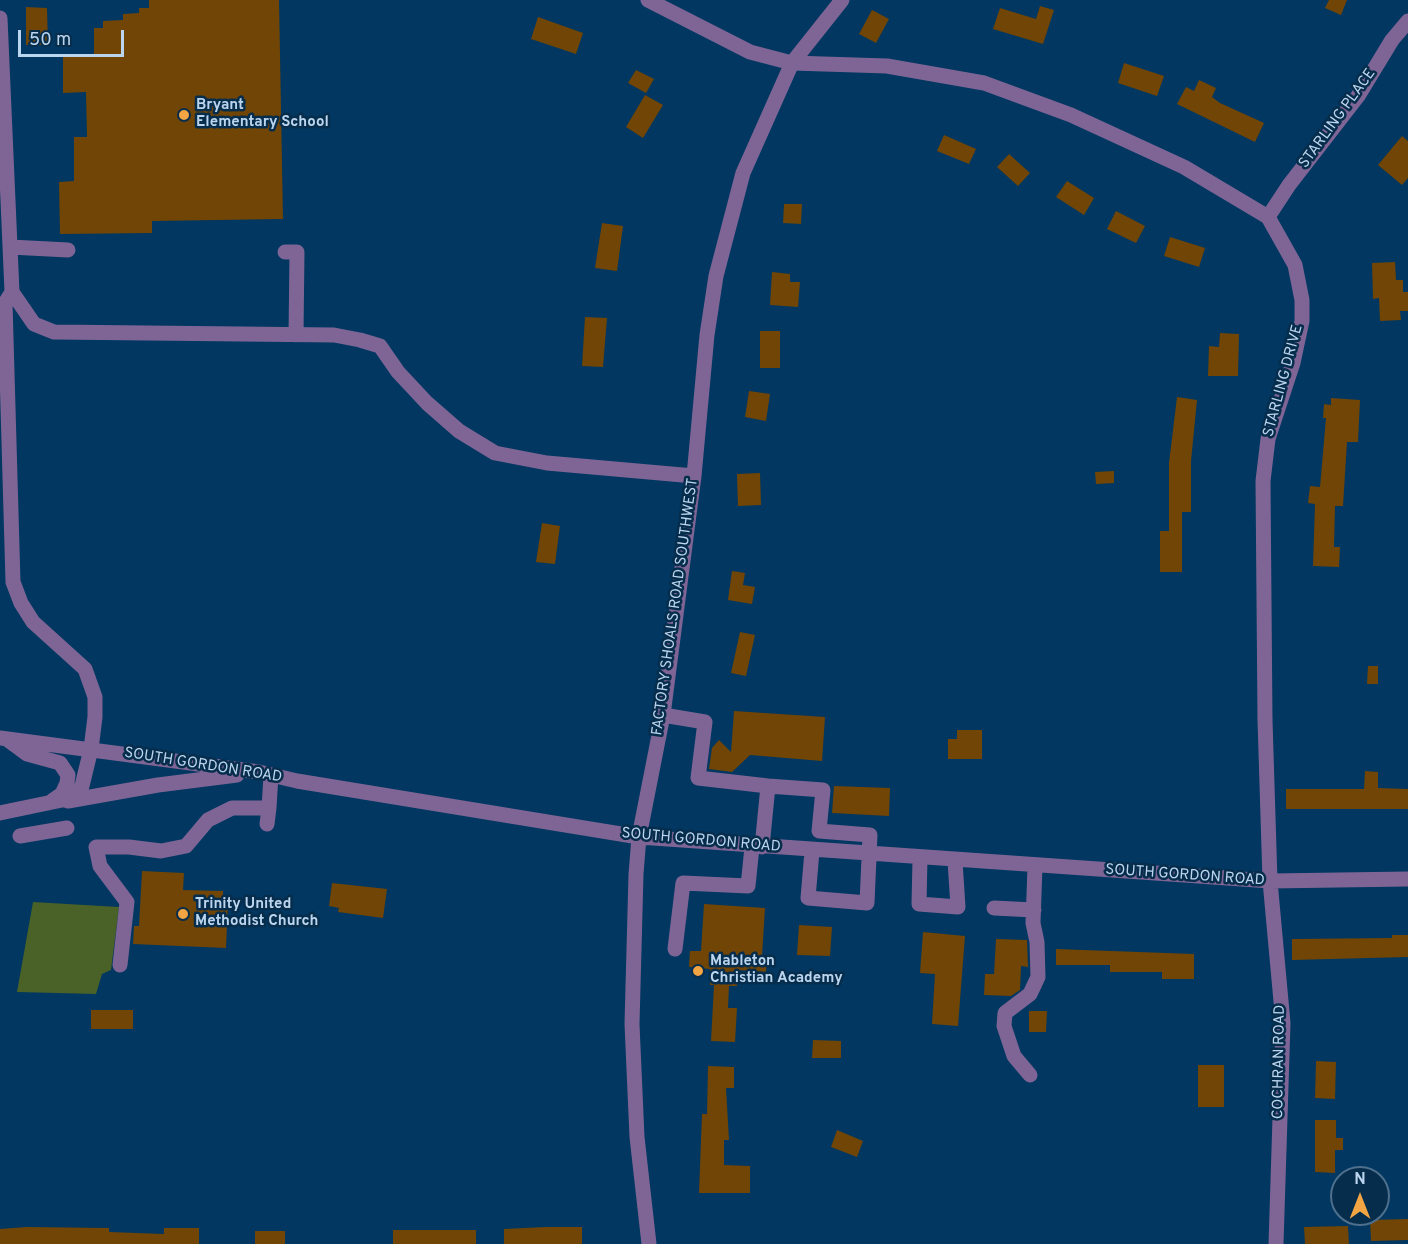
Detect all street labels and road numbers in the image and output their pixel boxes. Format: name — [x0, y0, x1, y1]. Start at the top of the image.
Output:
street label: STARLING PLACE — [1296, 66, 1380, 172]
street label: STARLING DRIVE — [1260, 323, 1308, 439]
street label: FACTORY SHOALS ROAD SOUTHWEST — [649, 477, 703, 737]
street label: SOUTH GORDON ROAD — [123, 745, 283, 787]
street label: SOUTH GORDON ROAD — [621, 825, 781, 857]
street label: SOUTH GORDON ROAD — [1105, 861, 1265, 891]
street label: COCHRAN ROAD — [1270, 1005, 1290, 1119]

